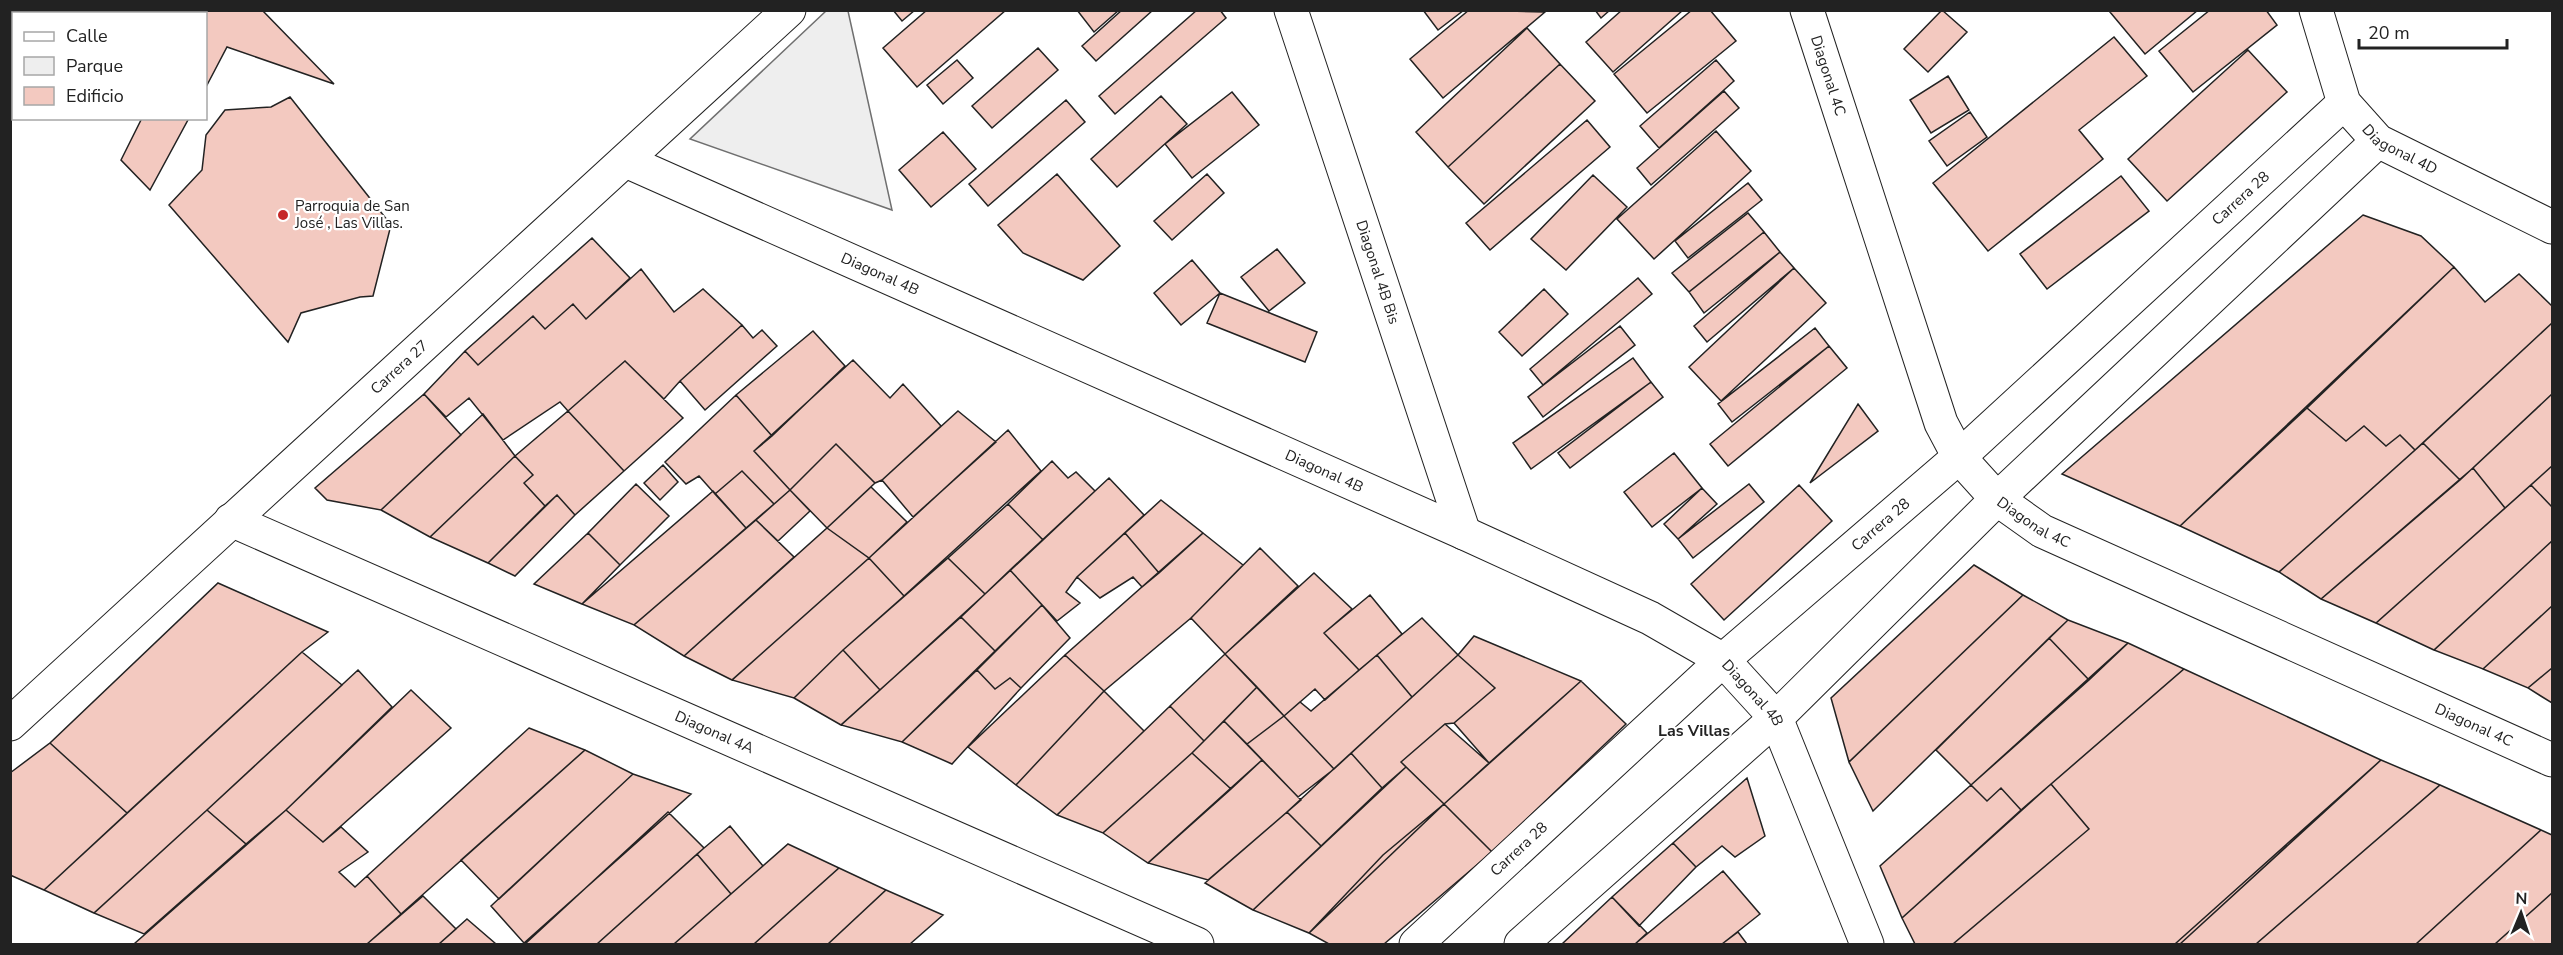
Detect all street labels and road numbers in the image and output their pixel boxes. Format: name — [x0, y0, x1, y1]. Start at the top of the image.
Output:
street label: Diagonal 4C — [1806, 33, 1851, 118]
street label: Diagonal 4D — [2358, 120, 2441, 179]
street label: Carrera 28 — [2207, 167, 2274, 230]
street label: Diagonal 4B Bis — [1351, 217, 1404, 327]
street label: Diagonal 4B — [838, 248, 922, 300]
street label: Carrera 27 — [366, 336, 432, 399]
street label: Diagonal 4B — [1282, 445, 1367, 497]
street label: Diagonal 4C — [1993, 492, 2074, 553]
street label: Carrera 28 — [1847, 494, 1914, 555]
street label: Diagonal 4B — [1717, 655, 1788, 729]
street label: Diagonal 4C — [2432, 699, 2516, 751]
street label: Diagonal 4A — [672, 706, 757, 758]
street label: Carrera 28 — [1486, 817, 1552, 881]

